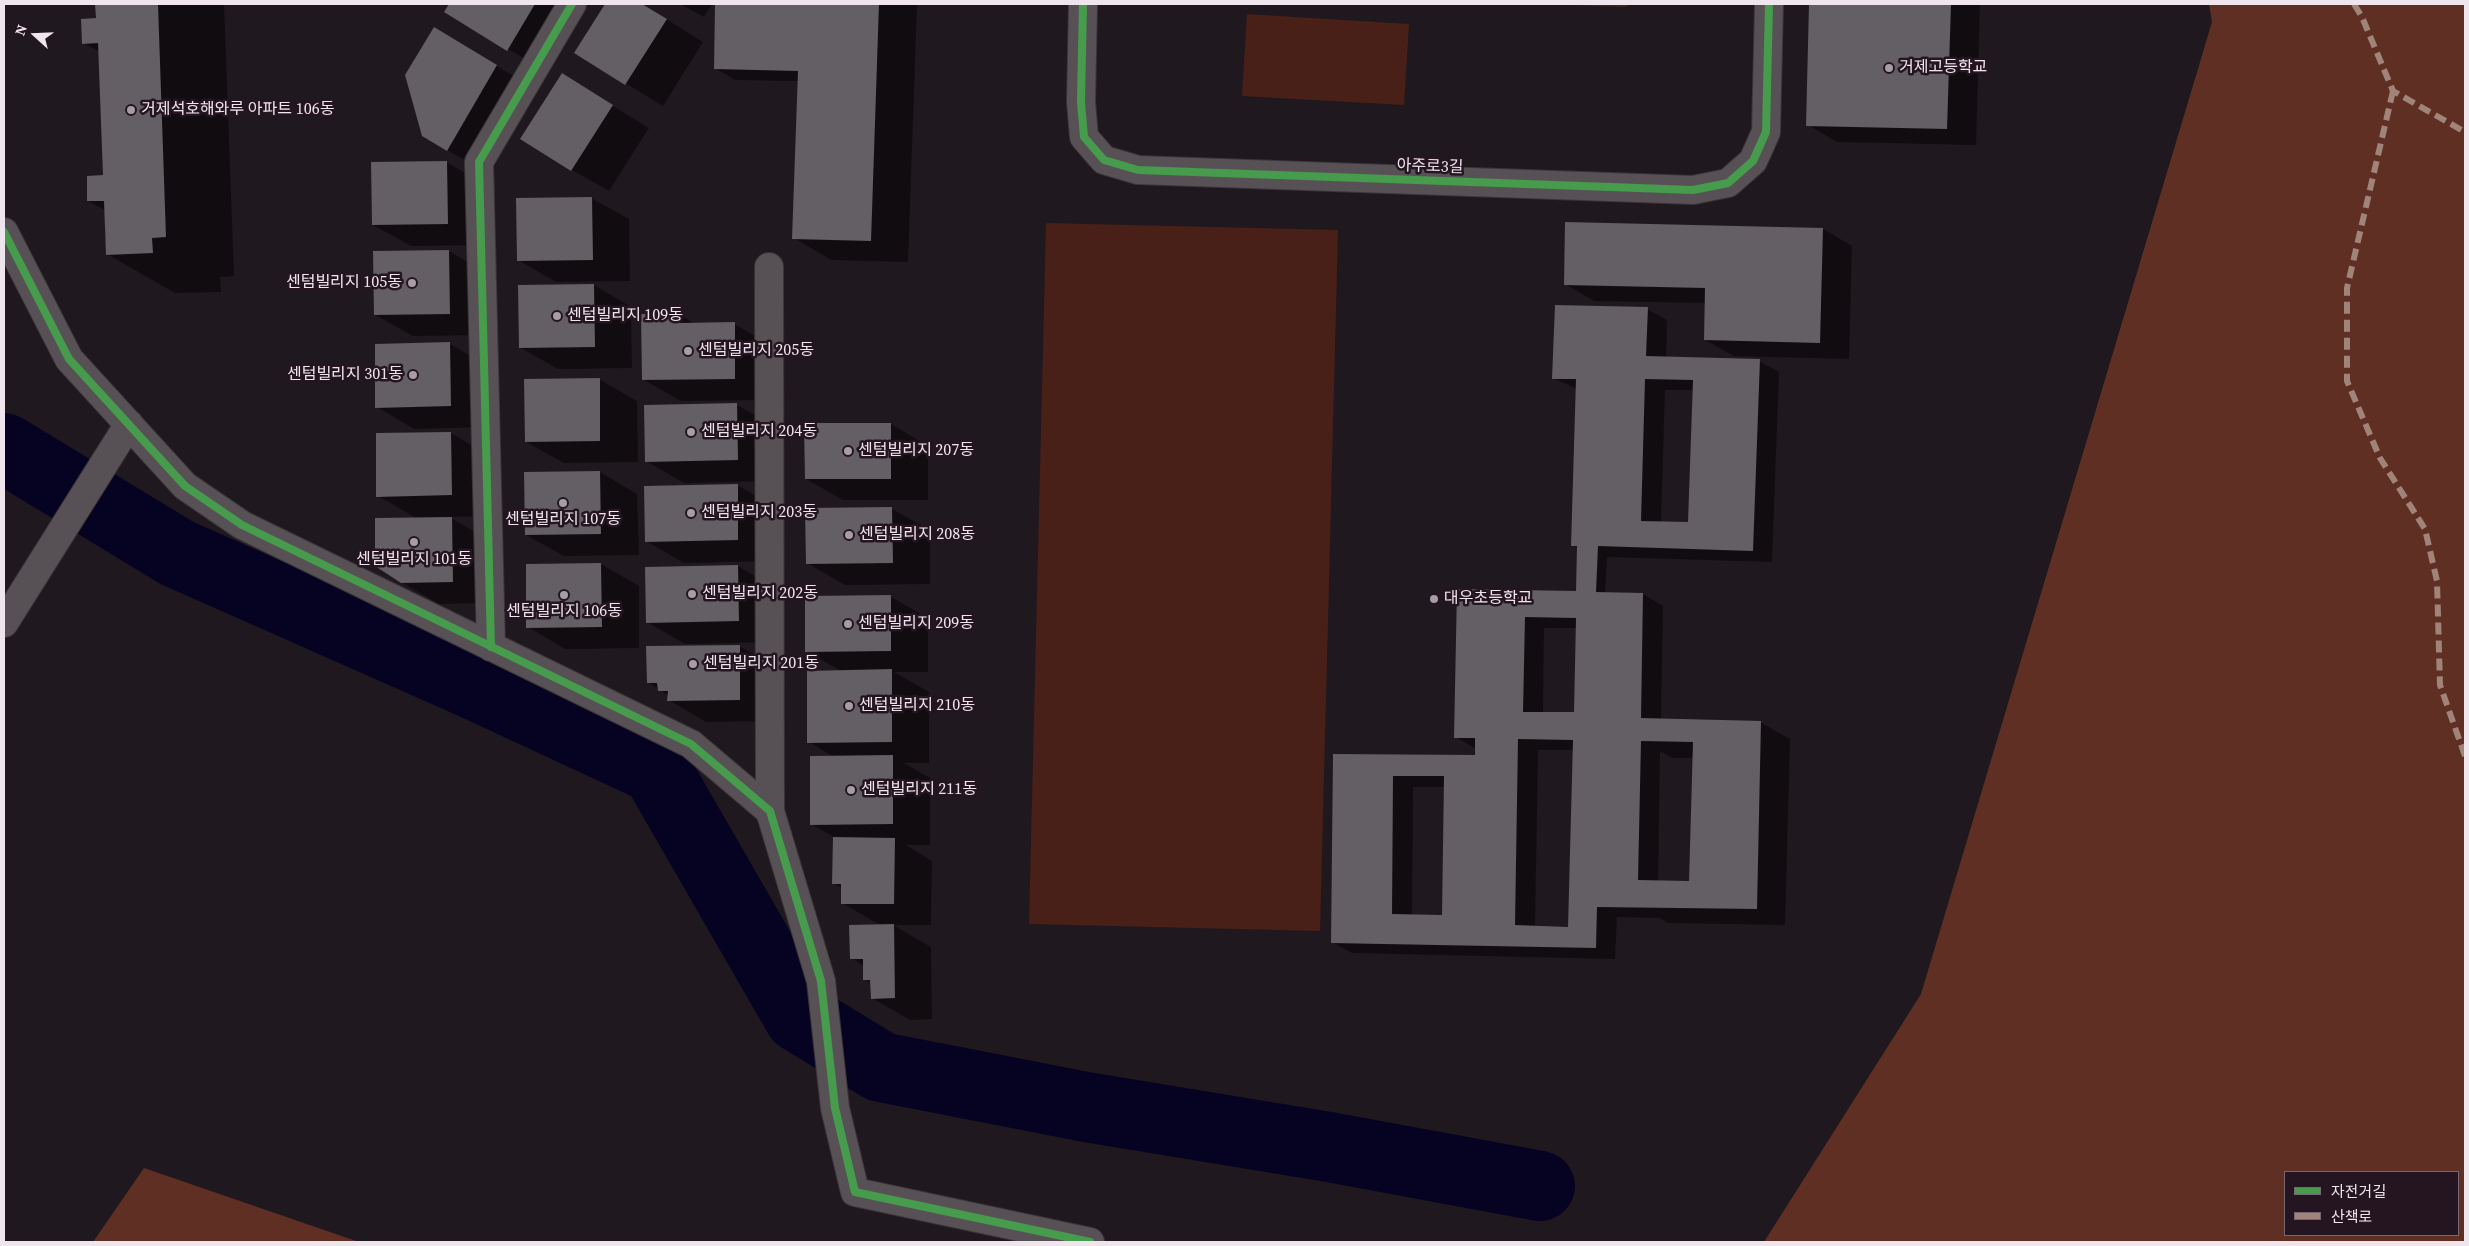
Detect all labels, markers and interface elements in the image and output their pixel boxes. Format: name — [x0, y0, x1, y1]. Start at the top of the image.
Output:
north arrow — [10, 10, 60, 60]
text: N — [10, 22, 32, 38]
place label: 거제고등학교 — [1899, 58, 1987, 78]
marker: 거제고등학교 — [1883, 62, 1895, 74]
place label: 거제석호해와루 아파트 106동 — [141, 100, 334, 120]
marker: 거제석호해와루 아파트 106동 — [125, 104, 137, 116]
street label: 아주로3길 — [1396, 156, 1464, 178]
place label: 센텀빌리지 105동 — [286, 273, 402, 293]
marker: 센텀빌리지 105동 — [406, 277, 418, 289]
place label: 센텀빌리지 109동 — [567, 306, 683, 326]
marker: 센텀빌리지 109동 — [551, 310, 563, 322]
place label: 센텀빌리지 205동 — [698, 341, 814, 361]
marker: 센텀빌리지 205동 — [682, 345, 694, 357]
place label: 센텀빌리지 301동 — [287, 365, 403, 385]
marker: 센텀빌리지 301동 — [407, 369, 419, 381]
place label: 센텀빌리지 204동 — [701, 422, 817, 442]
marker: 센텀빌리지 204동 — [685, 426, 697, 438]
place label: 센텀빌리지 207동 — [858, 441, 974, 461]
marker: 센텀빌리지 207동 — [842, 445, 854, 457]
marker: 센텀빌리지 107동 — [557, 497, 569, 509]
place label: 센텀빌리지 203동 — [701, 503, 817, 523]
marker: 센텀빌리지 203동 — [685, 507, 697, 519]
place label: 센텀빌리지 107동 — [505, 510, 621, 530]
place label: 센텀빌리지 208동 — [859, 525, 975, 545]
marker: 센텀빌리지 208동 — [843, 529, 855, 541]
marker: 센텀빌리지 101동 — [408, 536, 420, 548]
place label: 센텀빌리지 101동 — [356, 550, 472, 570]
place label: 센텀빌리지 202동 — [702, 584, 818, 604]
marker: 센텀빌리지 202동 — [686, 588, 698, 600]
marker: 센텀빌리지 106동 — [558, 589, 570, 601]
place label: 대우초등학교 — [1444, 589, 1532, 609]
marker: 대우초등학교 — [1428, 593, 1440, 605]
place label: 센텀빌리지 106동 — [506, 602, 622, 622]
place label: 센텀빌리지 209동 — [858, 614, 974, 634]
marker: 센텀빌리지 209동 — [842, 618, 854, 630]
place label: 센텀빌리지 201동 — [703, 654, 819, 674]
marker: 센텀빌리지 201동 — [687, 658, 699, 670]
place label: 센텀빌리지 210동 — [859, 696, 975, 716]
marker: 센텀빌리지 210동 — [843, 700, 855, 712]
place label: 센텀빌리지 211동 — [861, 780, 977, 800]
marker: 센텀빌리지 211동 — [845, 784, 857, 796]
legend — [2284, 1171, 2459, 1236]
text: 자전거길 — [2331, 1181, 2386, 1202]
text: 산책로 — [2331, 1206, 2372, 1227]

